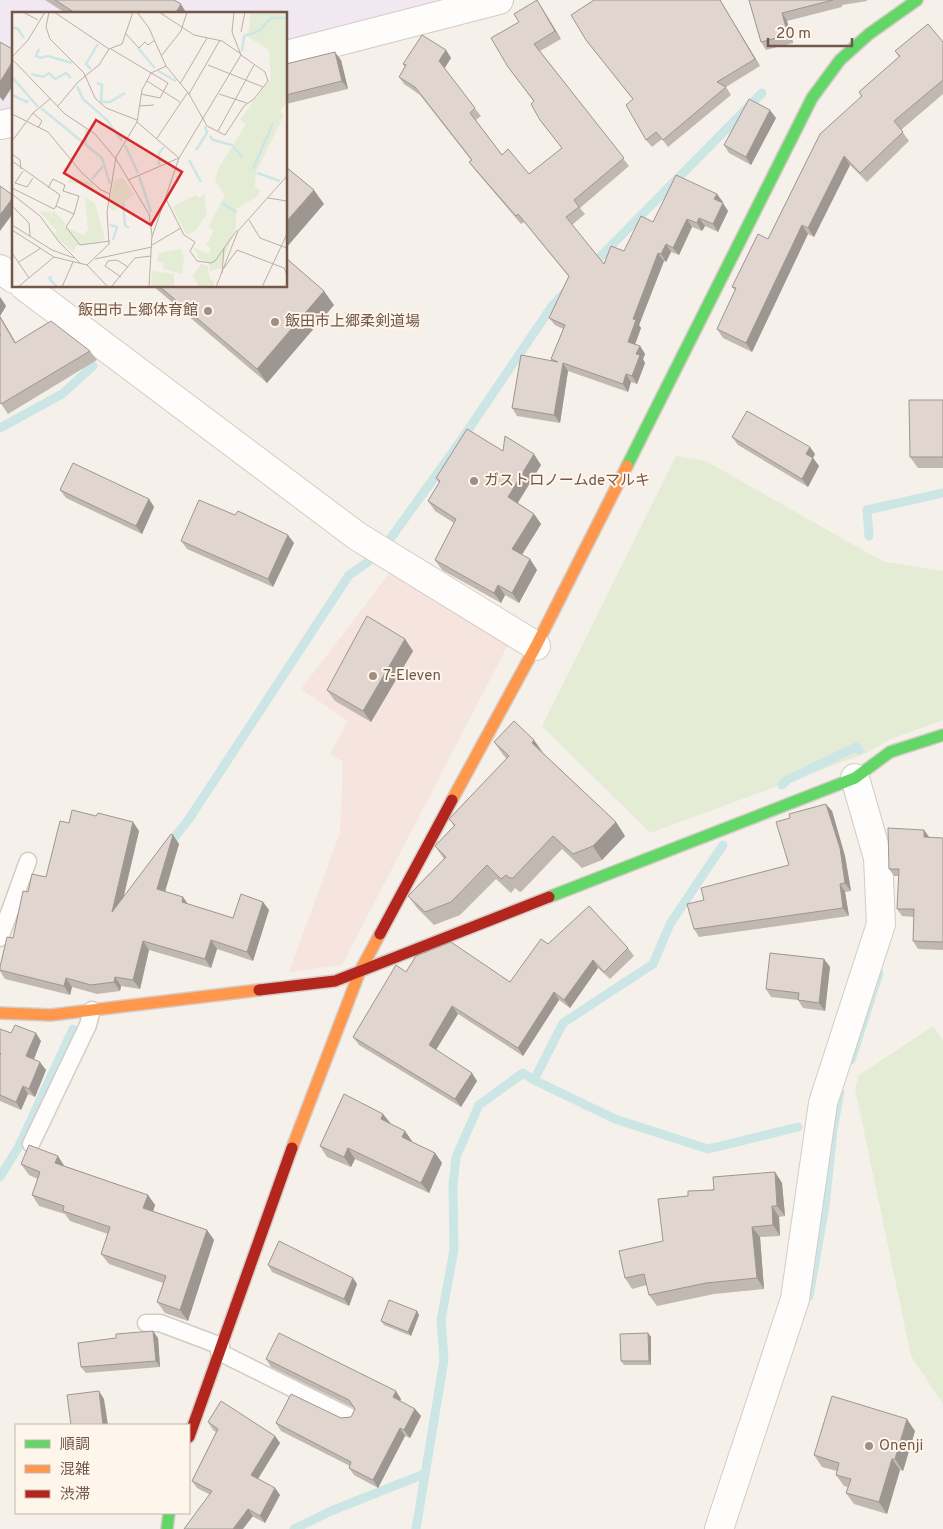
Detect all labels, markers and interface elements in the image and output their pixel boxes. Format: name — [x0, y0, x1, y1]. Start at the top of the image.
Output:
inset map — [12, 12, 288, 288]
scale bar — [768, 15, 852, 47]
text: 20 m — [776, 25, 811, 44]
place label: 飯田市上郷体育館 — [78, 302, 198, 321]
marker: 飯田市上郷体育館 — [202, 305, 214, 317]
place label: 飯田市上郷柔剣道場 — [285, 313, 420, 332]
marker: 飯田市上郷柔剣道場 — [269, 316, 281, 328]
place label: ガストロノームdeマルキ — [484, 472, 650, 491]
marker: ガストロノームdeマルキ — [468, 475, 480, 487]
place label: 7-Eleven — [383, 667, 441, 686]
marker: 7-Eleven — [367, 670, 379, 682]
legend — [15, 1424, 190, 1514]
text: 順調 — [60, 1436, 90, 1455]
place label: Onenji — [879, 1437, 923, 1456]
marker: Onenji — [863, 1440, 875, 1452]
text: 混雑 — [60, 1461, 90, 1480]
text: 渋滞 — [60, 1486, 90, 1505]

